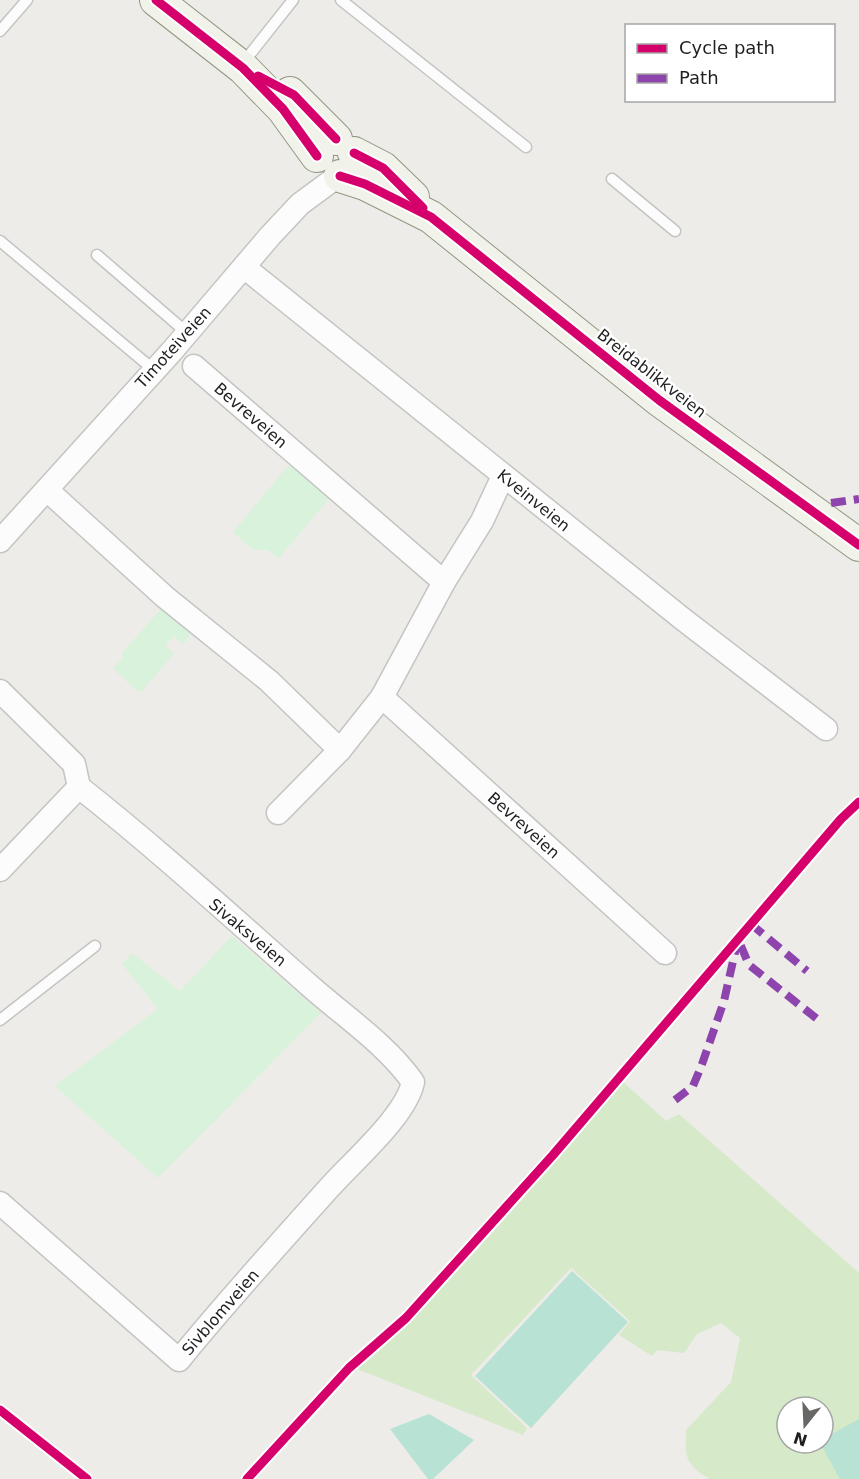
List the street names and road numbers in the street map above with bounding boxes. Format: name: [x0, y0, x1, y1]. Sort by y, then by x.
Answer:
street label: Timoteiveien: [131, 303, 215, 393]
street label: Breidablikkveien: [594, 325, 710, 422]
street label: Bevreveien: [210, 379, 291, 452]
street label: Kveinveien: [493, 465, 574, 536]
street label: Bevreveien: [484, 788, 564, 863]
street label: Sivaksveien: [205, 895, 290, 970]
street label: Sivblomveien: [178, 1265, 263, 1359]

